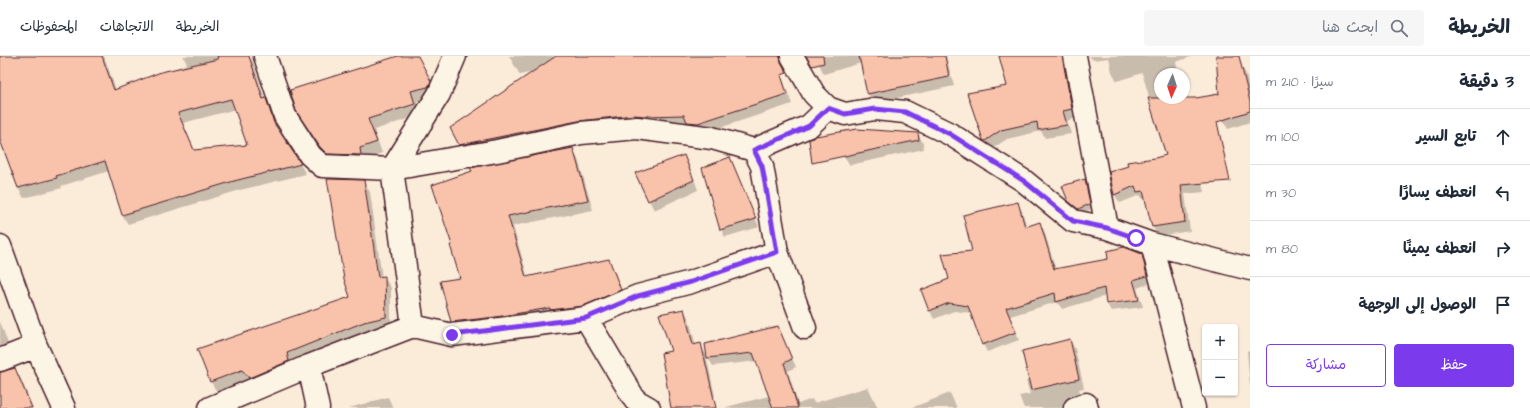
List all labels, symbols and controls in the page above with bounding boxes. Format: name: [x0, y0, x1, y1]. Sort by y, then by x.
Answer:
search box: [1144, 10, 1424, 46]
text: الخريطة: [1448, 14, 1510, 41]
text: المحفوظات: [20, 17, 78, 37]
text: الاتجاهات: [100, 17, 154, 37]
text: الخريطة: [176, 17, 219, 37]
text: ابحث هنا: [1322, 17, 1378, 38]
icon: search: [1388, 17, 1410, 39]
north arrow: [1154, 68, 1190, 104]
text: 3 دقيقة: [1459, 70, 1514, 94]
text: سيرًا · 210 m: [1266, 73, 1334, 91]
text: تابع السير: [1417, 126, 1476, 147]
icon: ahead: [1492, 126, 1514, 148]
text: 100 m: [1266, 128, 1299, 146]
text: انعطف يسارًا: [1399, 182, 1476, 203]
icon: left: [1492, 182, 1514, 204]
text: 30 m: [1266, 184, 1296, 202]
route start: [1127, 229, 1145, 247]
text: انعطف يمينًا: [1403, 238, 1476, 259]
icon: right: [1492, 238, 1514, 260]
text: 80 m: [1266, 240, 1298, 258]
text: الوصول إلى الوجهة: [1359, 294, 1476, 315]
icon: arrive: [1492, 294, 1514, 316]
map controls: [1202, 324, 1238, 396]
button: +: [1202, 324, 1238, 360]
route end: [443, 326, 461, 344]
button: مشاركة: [1266, 344, 1386, 387]
button: حفظ: [1394, 344, 1514, 387]
button: −: [1202, 360, 1238, 396]

